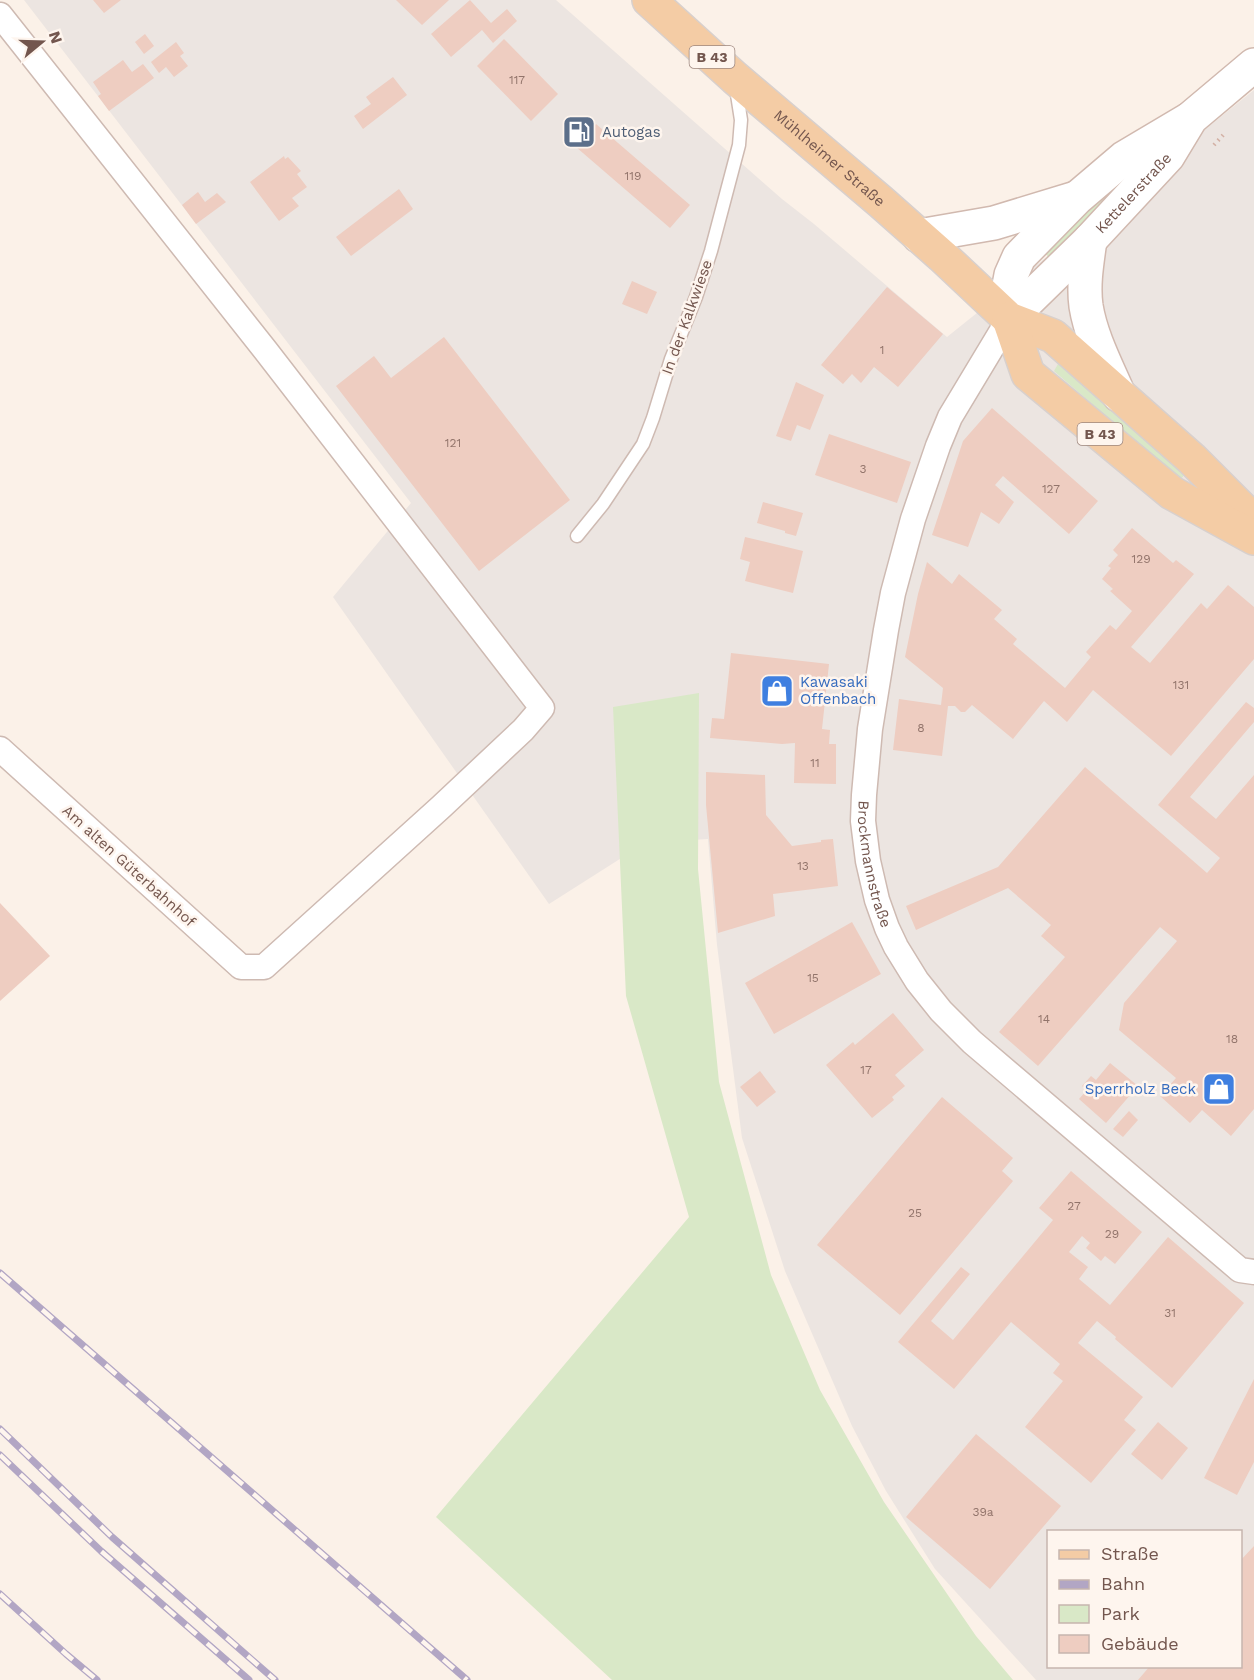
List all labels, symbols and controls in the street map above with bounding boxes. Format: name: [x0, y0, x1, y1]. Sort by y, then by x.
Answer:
north arrow: [12, 12, 72, 72]
text: N: [45, 29, 67, 46]
road number: B 43: [690, 46, 734, 68]
house number: 117: [509, 73, 525, 87]
street label: Mühlheimer Straße: [770, 106, 889, 210]
fuel station icon: Autogas: [561, 114, 597, 150]
place label: Autogas: [602, 123, 661, 141]
street label: Kettelerstraße: [1092, 149, 1175, 237]
house number: 119: [625, 169, 641, 183]
street label: In der Kalkwiese: [658, 257, 716, 377]
house number: 1: [880, 343, 884, 357]
road number: B 43: [1078, 423, 1122, 445]
house number: 121: [445, 436, 461, 450]
house number: 3: [860, 462, 867, 476]
house number: 127: [1042, 482, 1060, 496]
house number: 129: [1131, 552, 1151, 566]
shop icon: Kawasaki Offenbach: [759, 673, 795, 709]
place label: Kawasaki Offenbach: [800, 673, 876, 708]
house number: 131: [1173, 678, 1189, 692]
house number: 8: [917, 721, 925, 735]
house number: 11: [810, 756, 820, 770]
street label: Brockmannstraße: [854, 800, 895, 930]
street label: Am alten Güterbahnhof: [59, 801, 199, 931]
house number: 13: [797, 859, 809, 873]
house number: 15: [807, 971, 819, 985]
house number: 14: [1038, 1012, 1050, 1026]
house number: 18: [1226, 1032, 1238, 1046]
house number: 17: [860, 1063, 872, 1077]
shop icon: Sperrholz Beck: [1201, 1071, 1237, 1107]
place label: Sperrholz Beck: [1085, 1080, 1196, 1098]
house number: 27: [1067, 1199, 1081, 1213]
house number: 25: [908, 1206, 922, 1220]
house number: 29: [1105, 1227, 1119, 1241]
house number: 31: [1164, 1306, 1176, 1320]
house number: 39a: [972, 1505, 994, 1519]
legend: [1047, 1530, 1242, 1668]
text: Straße: [1101, 1543, 1159, 1564]
text: Bahn: [1101, 1573, 1145, 1594]
text: Park: [1101, 1603, 1140, 1624]
text: Gebäude: [1101, 1633, 1179, 1654]

